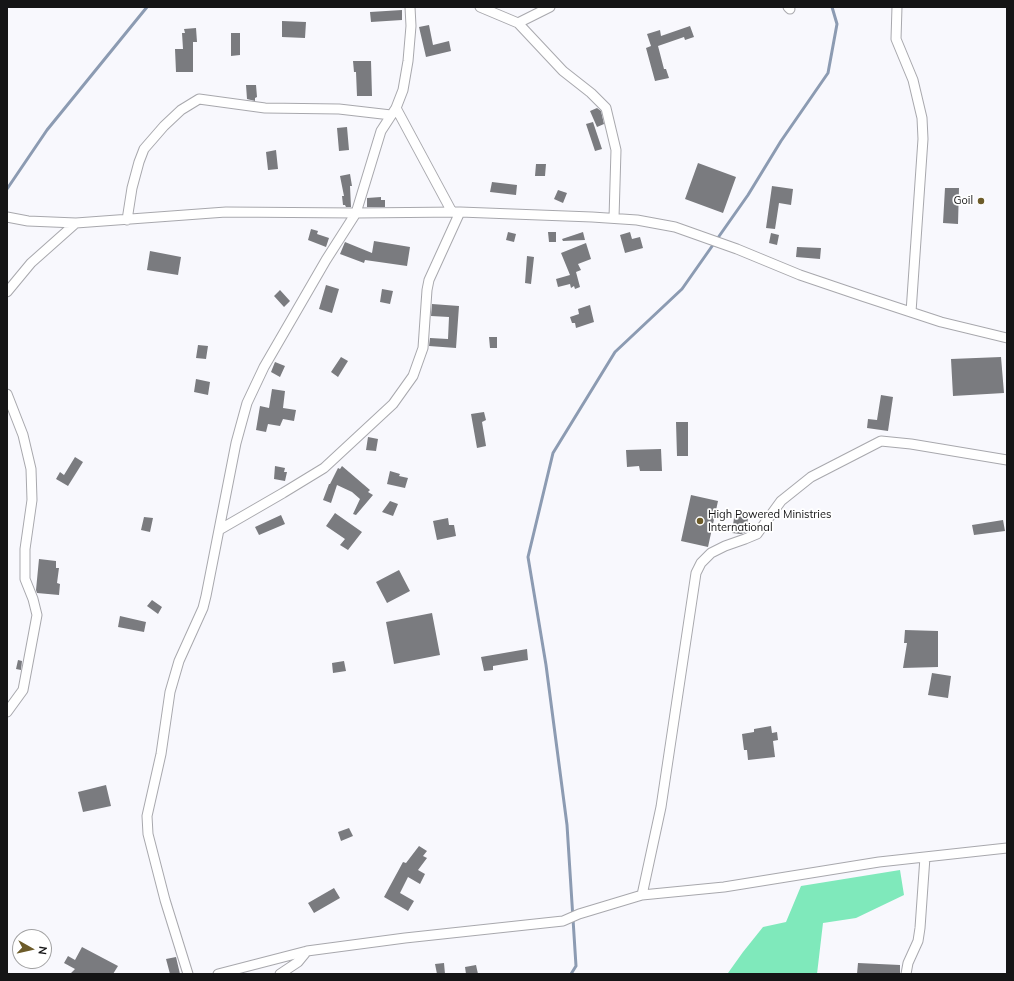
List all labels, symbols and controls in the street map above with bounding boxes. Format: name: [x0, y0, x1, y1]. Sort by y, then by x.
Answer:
place label: Goil: [953, 194, 973, 208]
marker: Goil: [976, 196, 986, 206]
place label: High Powered Ministries International: [708, 508, 831, 534]
marker: High Powered Ministries International: [695, 516, 705, 526]
north arrow: [12, 929, 52, 969]
text: N: [35, 945, 50, 956]

